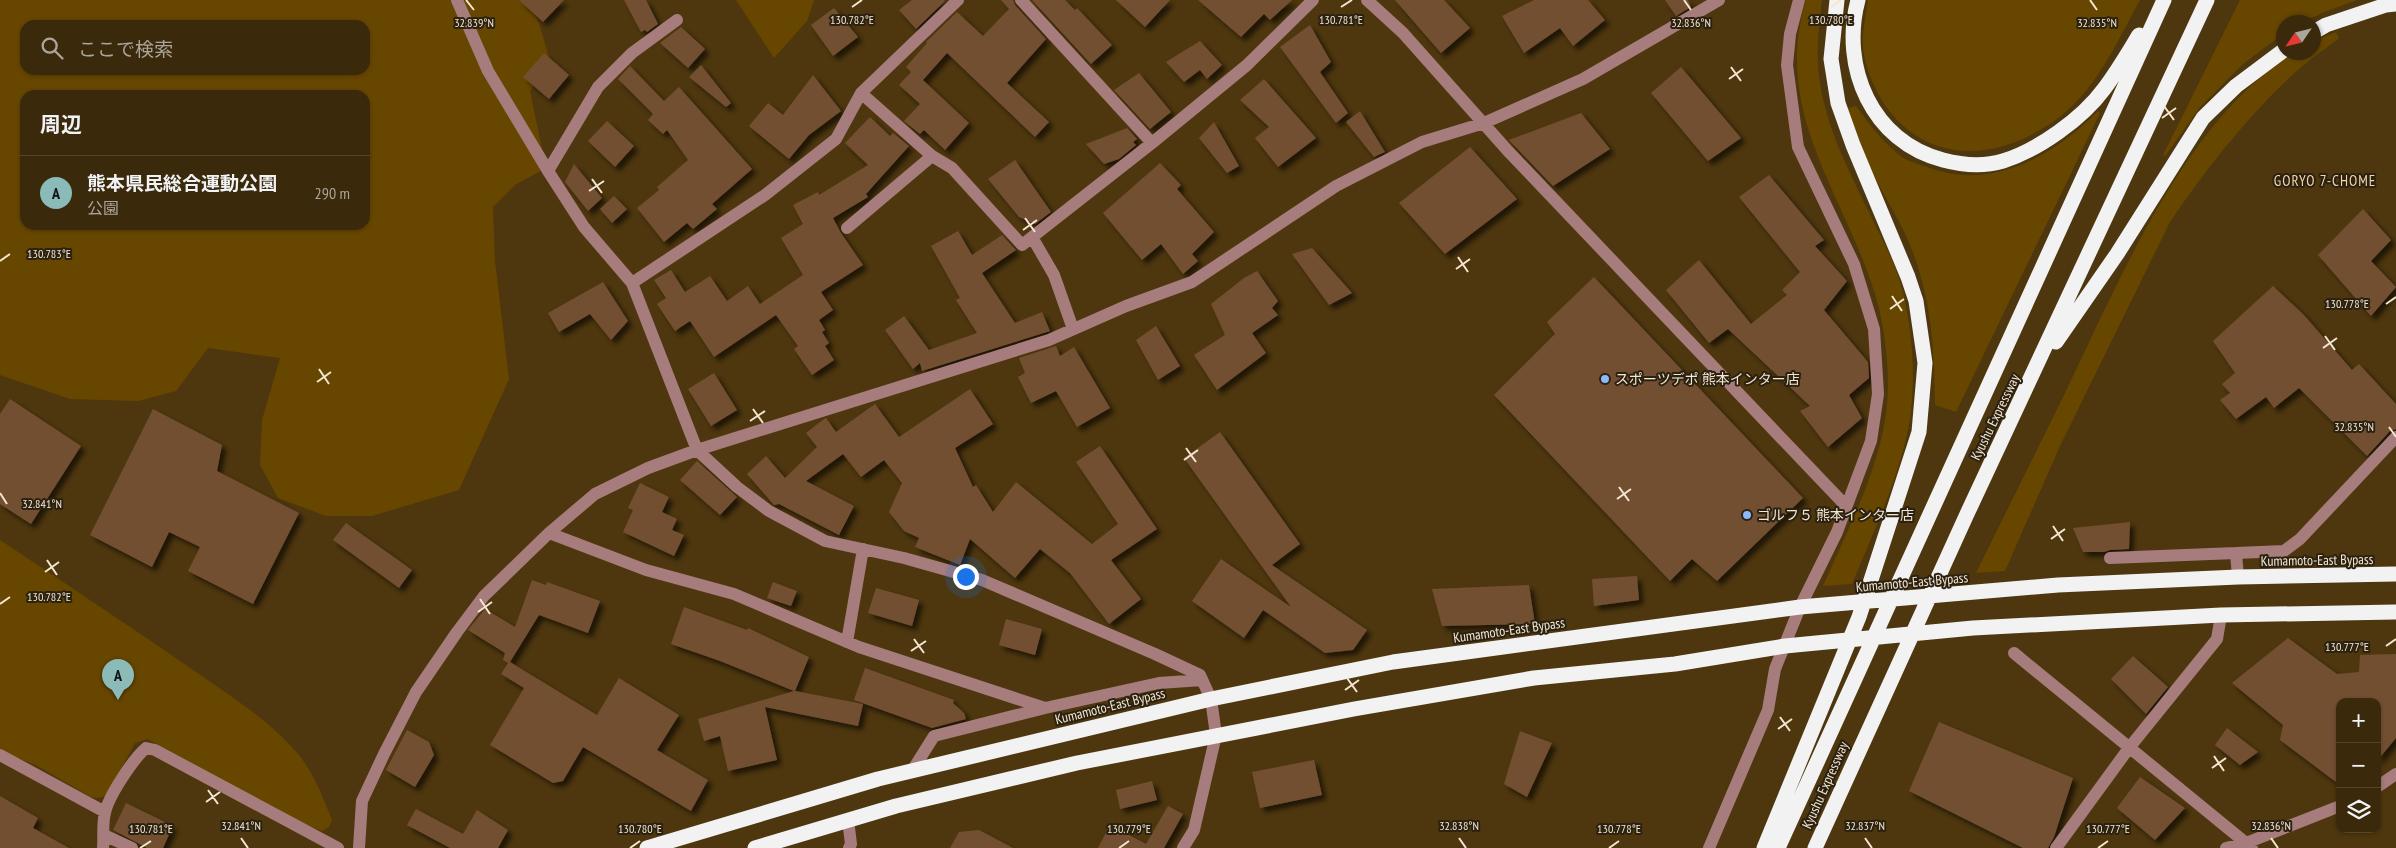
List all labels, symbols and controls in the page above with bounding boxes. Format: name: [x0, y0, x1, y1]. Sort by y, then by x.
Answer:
text: 130.782°E: [830, 12, 874, 27]
text: 130.781°E: [1319, 12, 1363, 27]
text: 130.780°E: [1809, 12, 1853, 27]
text: 32.839°N: [454, 15, 494, 30]
text: 32.836°N: [1671, 15, 1711, 30]
text: 32.835°N: [2077, 15, 2117, 30]
north arrow: [2276, 15, 2321, 60]
search box: [20, 20, 370, 75]
icon: search: [38, 34, 66, 62]
text: ここで検索: [78, 37, 173, 61]
text: 周辺: [40, 111, 82, 138]
text: 熊本県民総合運動公園: [87, 171, 277, 195]
district label: GORYO 7-CHOME: [2274, 171, 2376, 190]
text: A: [52, 183, 60, 203]
text: 290 m: [315, 183, 350, 203]
text: 公園: [87, 198, 119, 218]
text: 130.783°E: [27, 246, 71, 261]
text: 130.778°E: [2325, 296, 2369, 311]
place label: スポーツデポ 熊本インター店: [1615, 370, 1800, 388]
street label: Kyushu Expressway: [1966, 370, 2024, 463]
marker: スポーツデポ 熊本インター店: [1599, 373, 1611, 385]
text: 32.835°N: [2334, 419, 2374, 434]
text: 32.841°N: [22, 496, 62, 511]
place label: ゴルフ５ 熊本インター店: [1757, 506, 1914, 524]
marker: ゴルフ５ 熊本インター店: [1741, 509, 1753, 521]
street label: Kumamoto-East Bypass: [2261, 550, 2374, 570]
your location: [953, 564, 979, 590]
street label: Kumamoto-East Bypass: [1855, 568, 1969, 596]
text: 130.782°E: [27, 589, 71, 604]
street label: Kumamoto-East Bypass: [1452, 613, 1566, 647]
text: 130.777°E: [2325, 639, 2369, 654]
pin: A: [102, 659, 134, 700]
street label: Kumamoto-East Bypass: [1053, 684, 1167, 728]
map controls: [2336, 698, 2381, 833]
button: +: [2336, 698, 2381, 743]
street label: Kyushu Expressway: [1798, 738, 1853, 831]
button: −: [2336, 743, 2381, 788]
button: layers: [2336, 788, 2381, 833]
text: 32.841°N: [221, 818, 261, 833]
text: 32.838°N: [1439, 818, 1479, 833]
text: 32.837°N: [1845, 818, 1885, 833]
text: 32.836°N: [2251, 818, 2291, 833]
text: 130.781°E: [129, 821, 173, 836]
text: 130.780°E: [618, 821, 662, 836]
text: 130.779°E: [1107, 821, 1151, 836]
text: 130.778°E: [1597, 821, 1641, 836]
text: 130.777°E: [2086, 821, 2130, 836]

